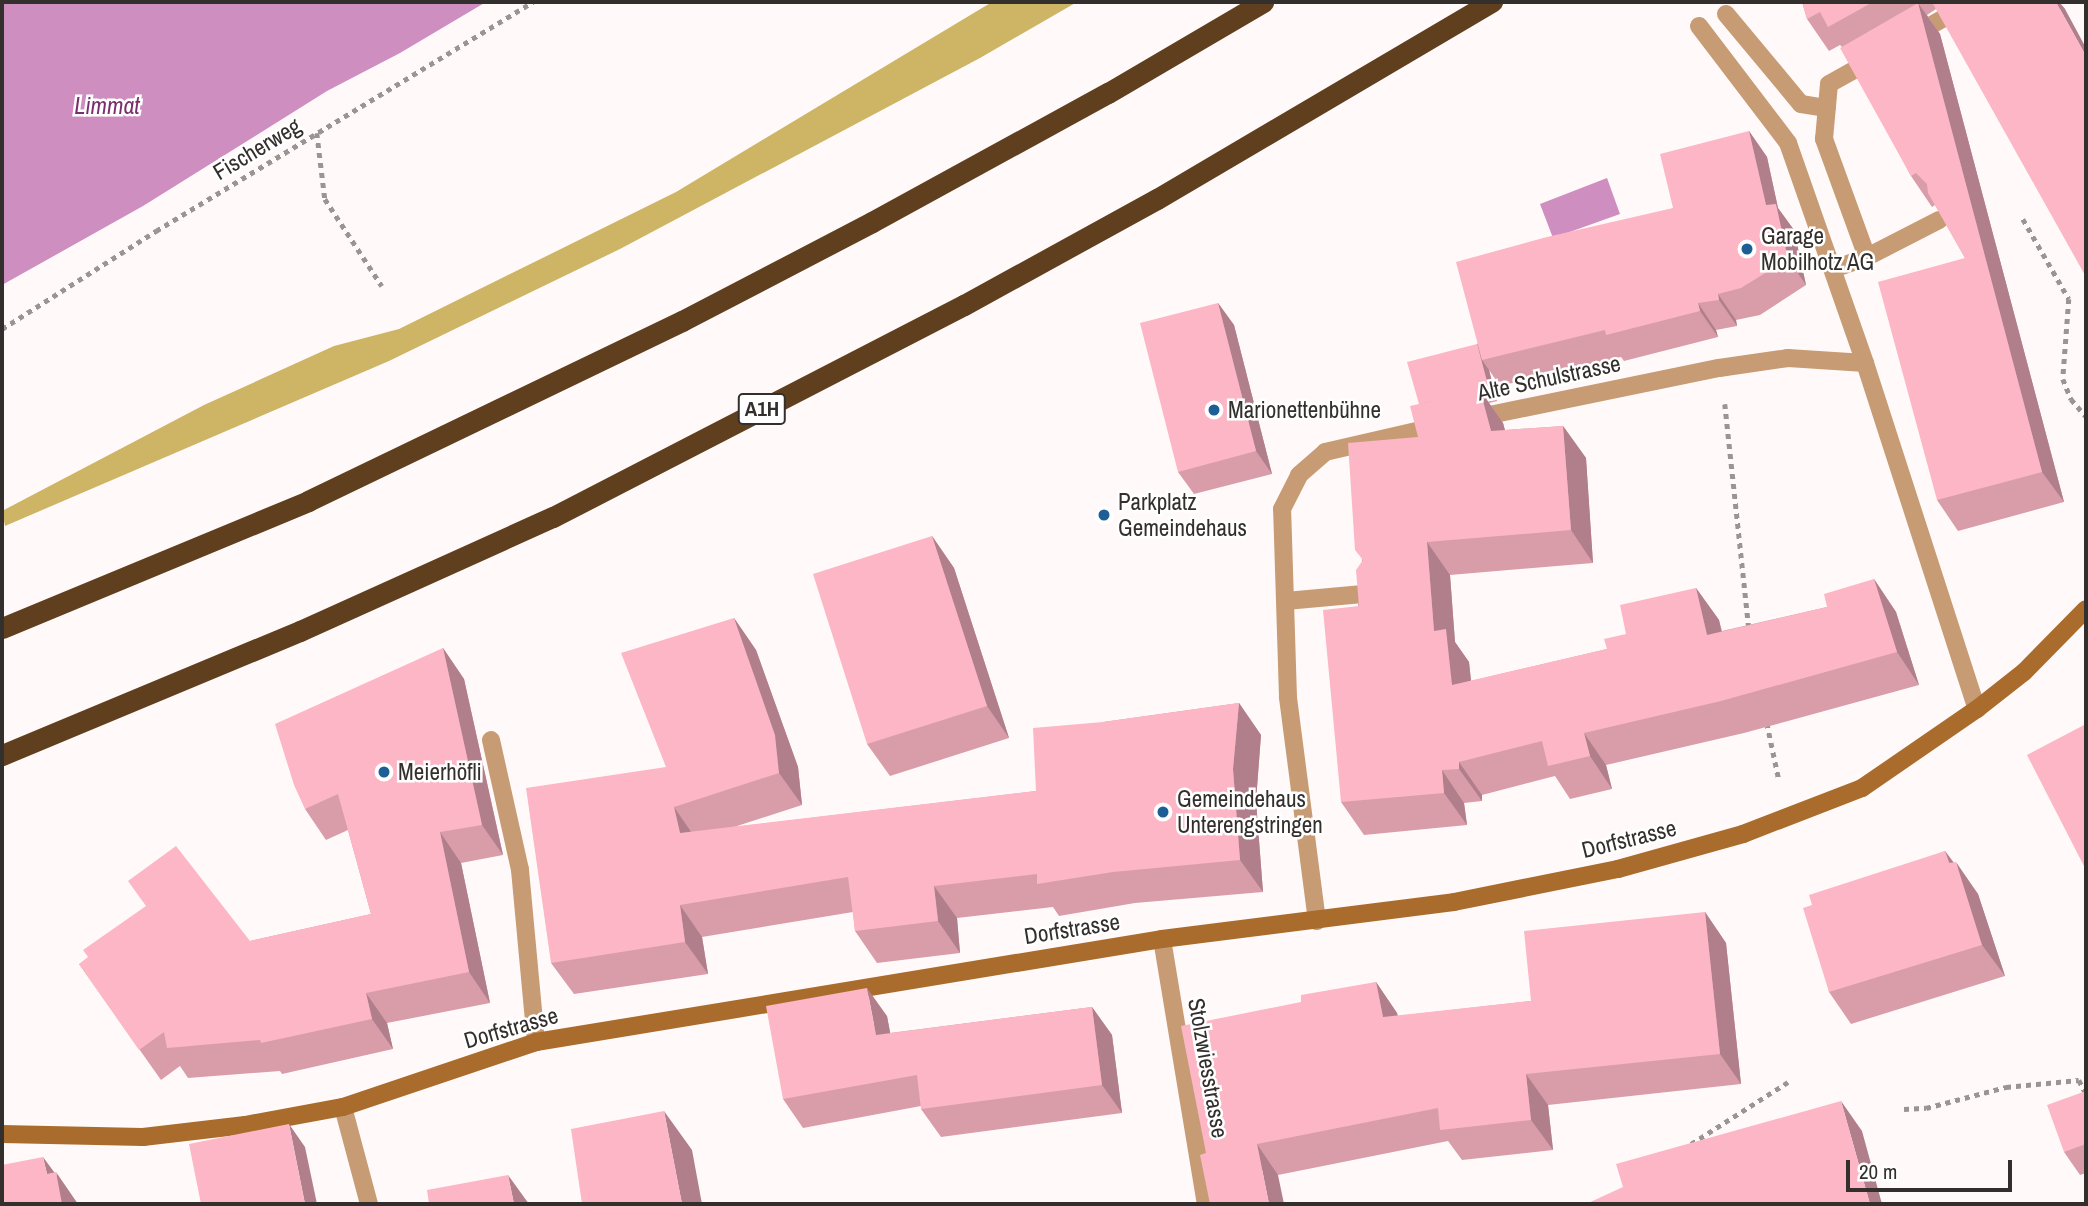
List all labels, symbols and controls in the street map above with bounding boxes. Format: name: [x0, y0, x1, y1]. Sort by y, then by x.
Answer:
water label: Limmat: [74, 92, 140, 120]
street label: Fischerweg: [208, 112, 306, 186]
place label: Garage Mobilhotz AG: [1761, 222, 1875, 276]
marker: Garage Mobilhotz AG: [1739, 241, 1755, 257]
street label: Alte Schulstrasse: [1475, 349, 1623, 407]
road number: A1H: [738, 392, 786, 426]
place label: Marionettenbühne: [1228, 396, 1381, 424]
marker: Marionettenbühne: [1206, 402, 1222, 418]
place label: Parkplatz Gemeindehaus: [1118, 488, 1247, 542]
marker: Parkplatz Gemeindehaus: [1096, 507, 1112, 523]
place label: Meierhöfli: [398, 758, 482, 786]
marker: Meierhöfli: [376, 764, 392, 780]
place label: Gemeindehaus Unterengstringen: [1177, 785, 1323, 839]
marker: Gemeindehaus Unterengstringen: [1155, 804, 1171, 820]
street label: Dorfstrasse: [1579, 814, 1679, 864]
street label: Dorfstrasse: [1022, 908, 1122, 950]
street label: Stolzwiesstrasse: [1182, 996, 1234, 1140]
street label: Dorfstrasse: [461, 1001, 561, 1055]
scale bar: [1850, 1146, 2016, 1190]
text: 20 m: [1859, 1157, 1897, 1186]

